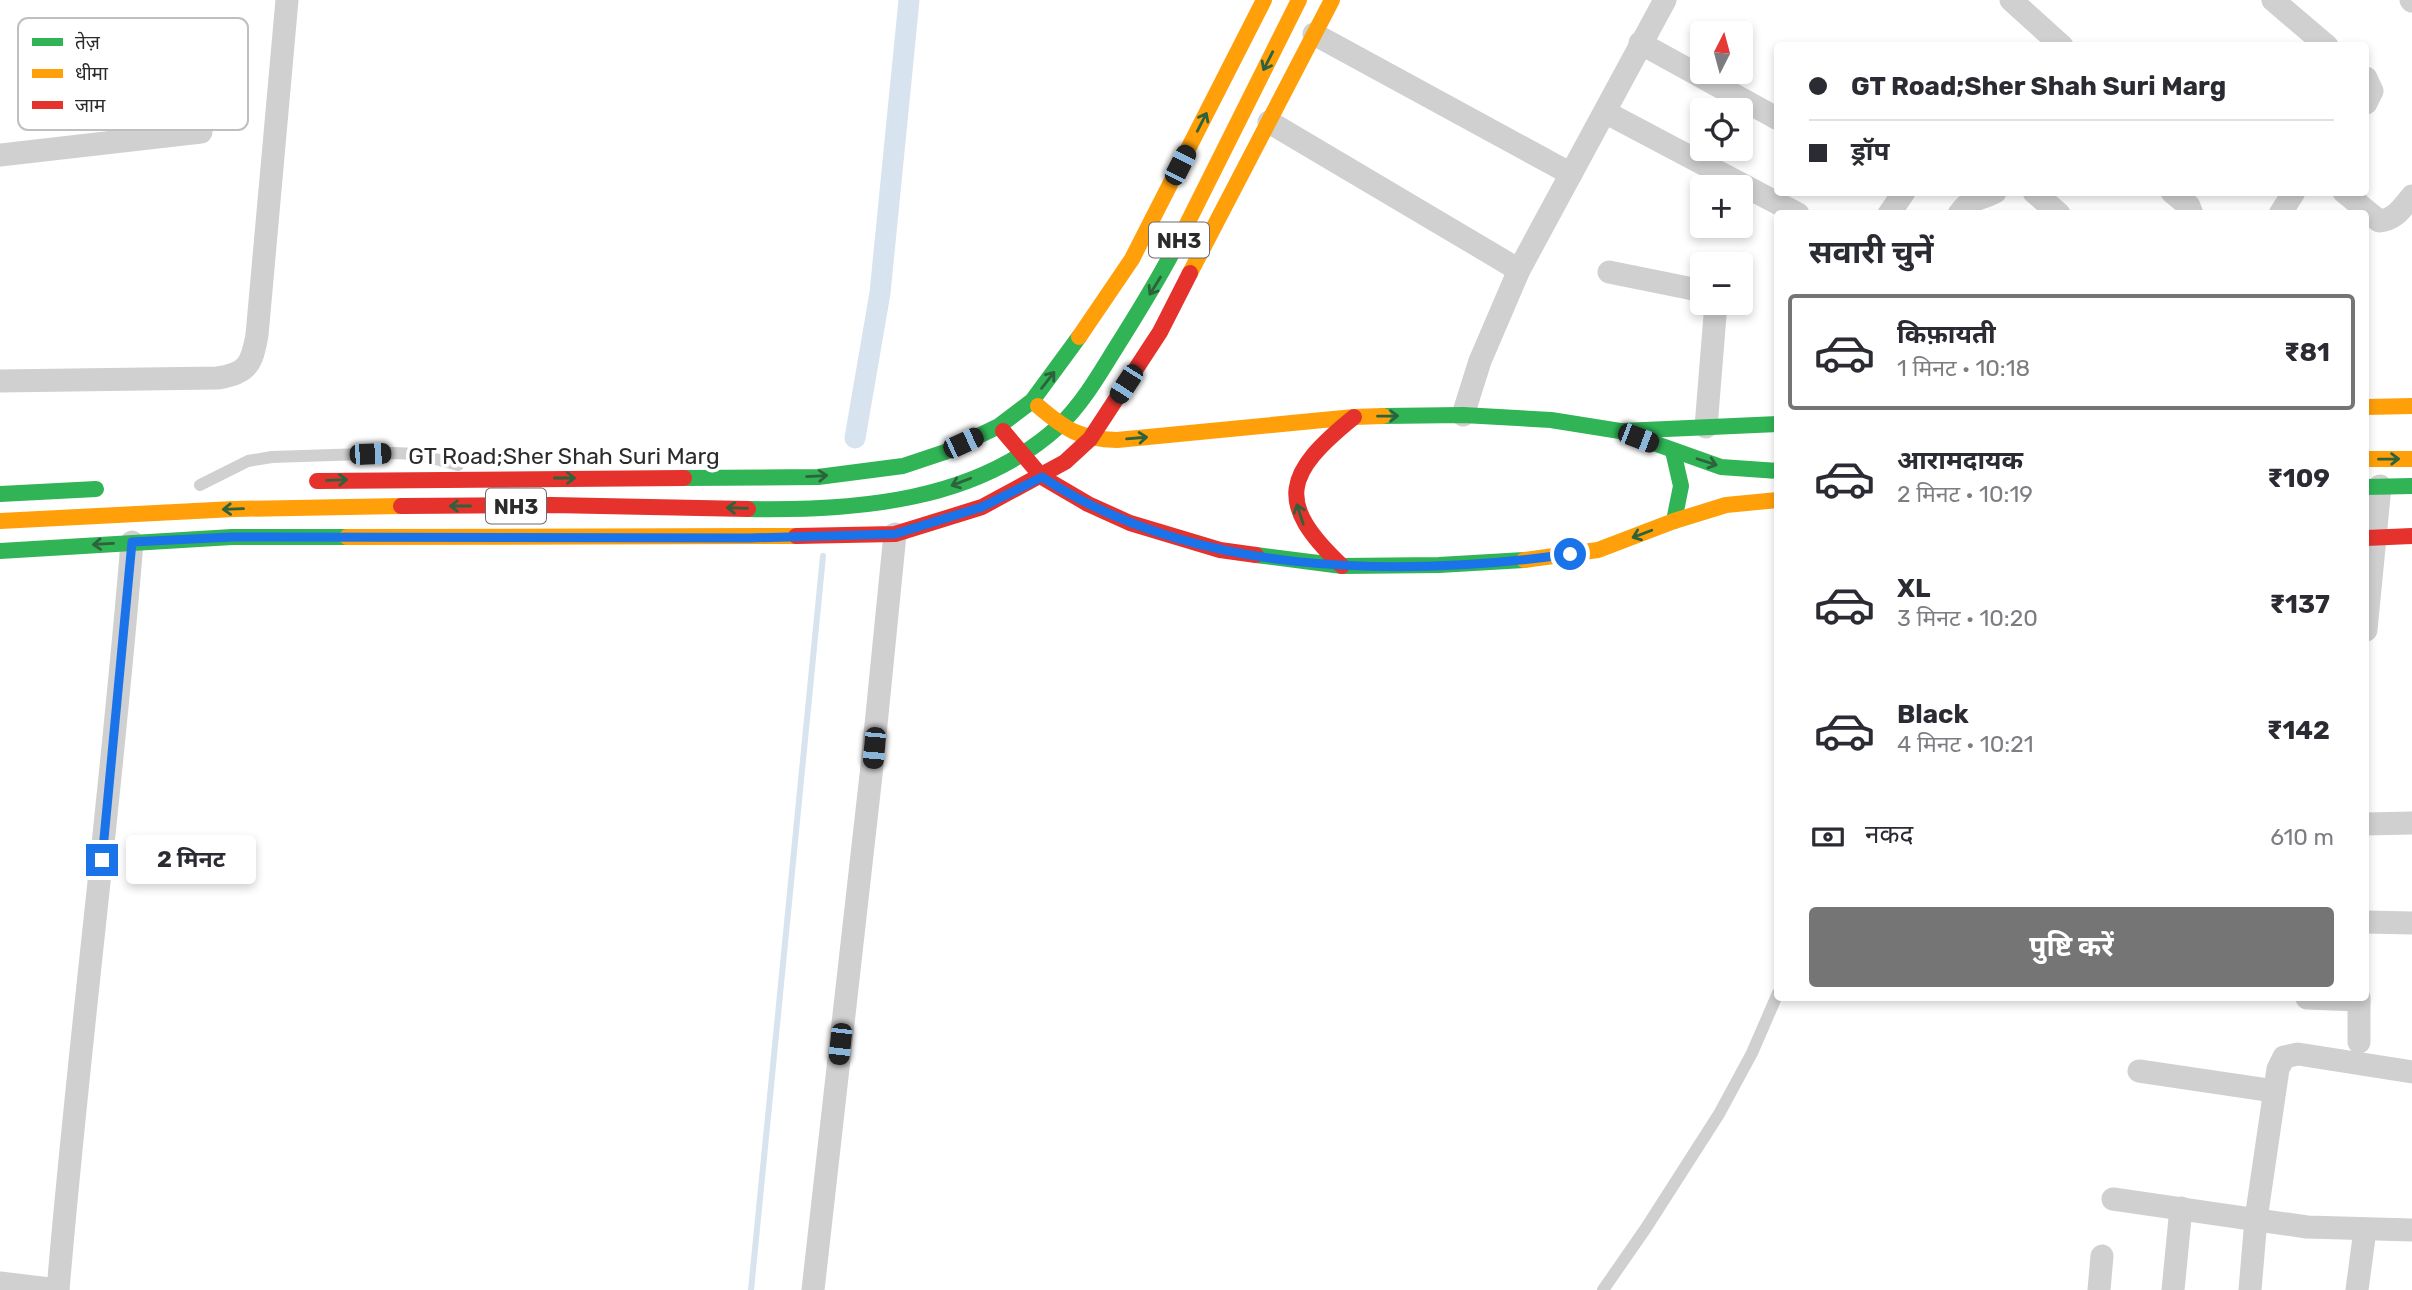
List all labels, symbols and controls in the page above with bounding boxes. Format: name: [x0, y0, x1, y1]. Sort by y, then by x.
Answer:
legend: [18, 18, 248, 130]
north arrow: [1690, 21, 1754, 84]
map controls: [1690, 21, 1753, 315]
text: तेज़: [75, 31, 101, 54]
one-way arrow: [1261, 50, 1275, 71]
text: धीमा: [75, 62, 109, 85]
text: GT Road;Sher Shah Suri Marg: [1851, 71, 2226, 102]
text: जाम: [75, 94, 106, 117]
button: locate: [1690, 98, 1753, 161]
one-way arrow: [1195, 112, 1209, 133]
text: ड्रॉप: [1851, 136, 1889, 167]
car: [1162, 142, 1199, 188]
button: +: [1690, 175, 1753, 238]
road number: NH3: [1149, 222, 1209, 258]
text: सवारी चुनें: [1809, 233, 1934, 271]
button: −: [1690, 252, 1753, 315]
one-way arrow: [1147, 276, 1162, 295]
text: किफ़ायती: [1897, 319, 1996, 350]
icon: car: [1813, 321, 1876, 384]
text: ₹81: [2284, 337, 2330, 368]
text: 1 मिनट · 10:18: [1897, 354, 2030, 382]
car: [1106, 361, 1147, 407]
one-way arrow: [1041, 371, 1056, 390]
one-way arrow: [1376, 409, 1399, 423]
car: [1615, 421, 1662, 455]
car: [940, 425, 987, 461]
one-way arrow: [1125, 431, 1148, 444]
street label: GT Road;Sher Shah Suri Marg: [408, 442, 720, 470]
car: [349, 443, 392, 465]
text: आरामदायक: [1897, 445, 2023, 476]
icon: car: [1813, 447, 1876, 510]
one-way arrow: [2377, 452, 2400, 466]
one-way arrow: [1695, 457, 1717, 469]
text: ₹109: [2267, 463, 2330, 494]
one-way arrow: [805, 470, 828, 483]
one-way arrow: [553, 471, 576, 485]
one-way arrow: [326, 474, 349, 487]
one-way arrow: [951, 477, 973, 490]
text: 2 मिनट · 10:19: [1897, 480, 2033, 508]
road number: NH3: [486, 489, 546, 524]
one-way arrow: [449, 499, 472, 513]
one-way arrow: [222, 502, 245, 516]
one-way arrow: [726, 502, 749, 515]
one-way arrow: [1293, 503, 1305, 525]
one-way arrow: [1631, 529, 1653, 542]
one-way arrow: [92, 537, 115, 550]
route start: [1554, 538, 1586, 570]
icon: car: [1813, 573, 1876, 636]
text: XL: [1897, 573, 1930, 604]
text: ₹137: [2269, 589, 2330, 620]
text: 3 मिनट · 10:20: [1897, 604, 2038, 632]
icon: car: [1813, 699, 1876, 762]
text: Black: [1897, 699, 1969, 730]
text: ₹142: [2267, 715, 2330, 746]
car: [862, 726, 887, 770]
text: 4 मिनट · 10:21: [1897, 730, 2034, 758]
icon: cash: [1809, 818, 1847, 856]
text: नकद: [1865, 819, 1913, 850]
text: 610 m: [2270, 823, 2334, 851]
callout: 2 मिनट: [126, 836, 256, 884]
route end: [86, 844, 118, 876]
text: 2 मिनट: [157, 845, 225, 873]
button: पुष्टि करें: [1809, 907, 2334, 987]
car: [828, 1022, 853, 1066]

